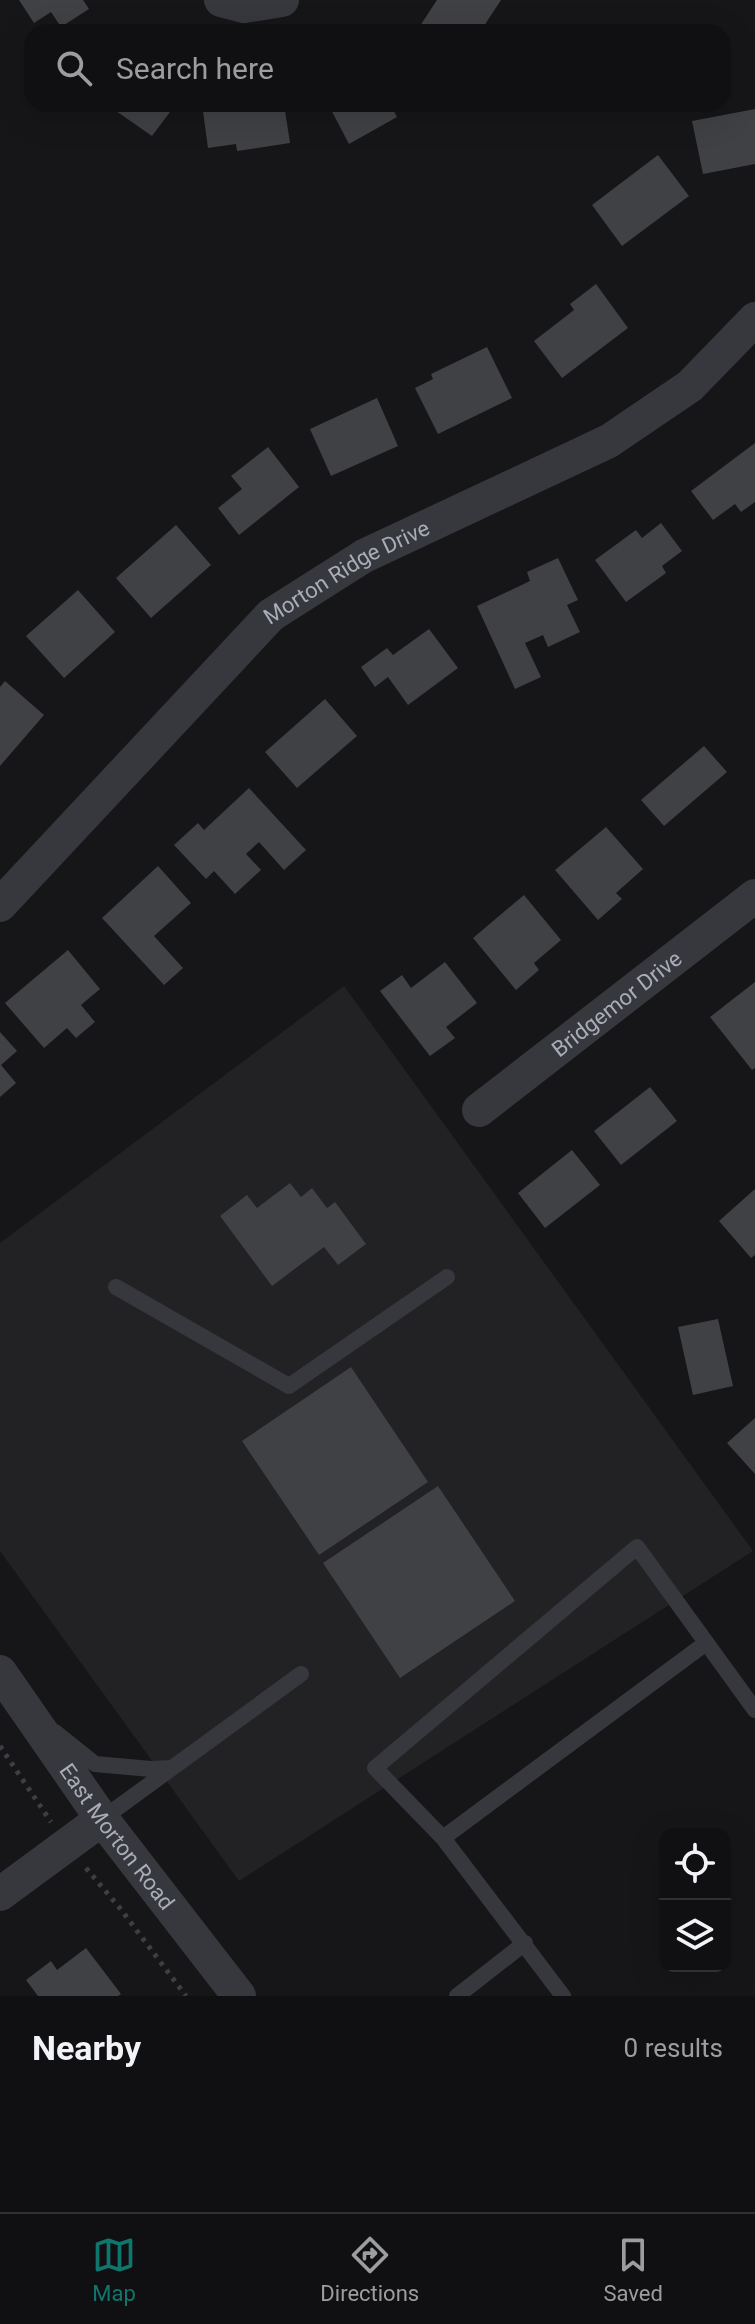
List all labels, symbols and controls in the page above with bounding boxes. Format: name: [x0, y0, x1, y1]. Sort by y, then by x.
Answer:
search box: [24, 24, 731, 112]
icon: search: [52, 46, 96, 90]
text: Search here: [116, 51, 274, 86]
street label: Morton Ridge Drive: [259, 515, 433, 629]
street label: Bridgemor Drive: [547, 945, 686, 1061]
street label: East Morton Road: [55, 1759, 180, 1914]
map controls: [659, 1828, 731, 1972]
button: locate: [659, 1828, 731, 1900]
button: layers: [659, 1900, 731, 1972]
text: Nearby: [32, 2028, 141, 2068]
text: 0 results: [624, 2033, 723, 2063]
tab: Map: [92, 2233, 136, 2306]
tab: Directions: [320, 2233, 419, 2306]
tab: Saved: [603, 2233, 663, 2306]

